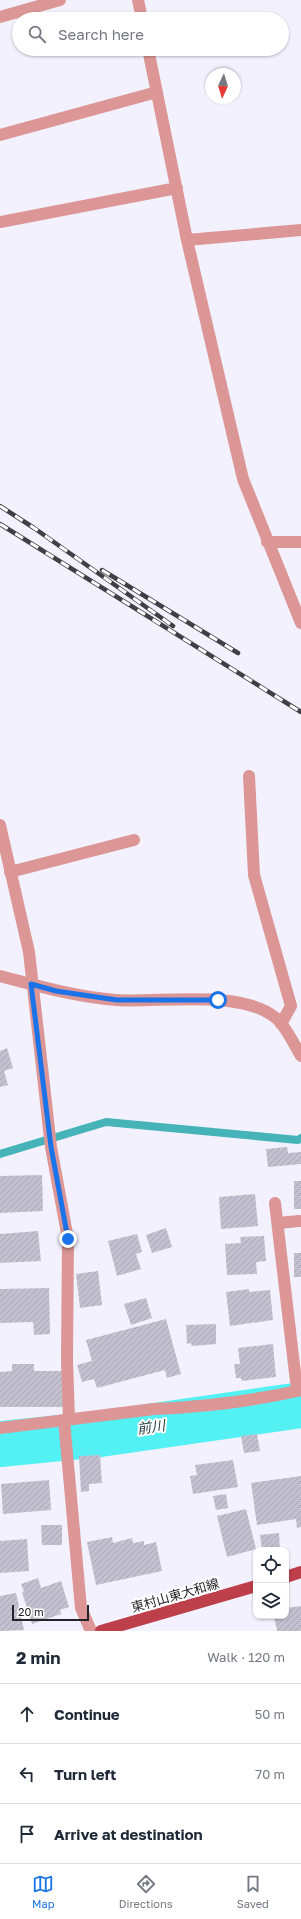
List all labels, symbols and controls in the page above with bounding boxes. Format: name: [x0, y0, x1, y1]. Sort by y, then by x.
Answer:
search box: [12, 12, 289, 56]
icon: search: [26, 23, 48, 45]
text: Search here: [58, 25, 144, 43]
north arrow: [205, 68, 241, 104]
route start: [209, 991, 227, 1009]
route end: [59, 1230, 77, 1248]
water label: 前川: [136, 1416, 168, 1437]
map controls: [253, 1547, 289, 1619]
button: locate: [253, 1547, 289, 1583]
street label: 東村山東大和線: [129, 1575, 221, 1615]
button: layers: [253, 1583, 289, 1619]
scale bar: [12, 1603, 89, 1622]
text: 20 m: [18, 1605, 44, 1618]
text: 2 min: [16, 1647, 60, 1668]
text: Walk · 120 m: [207, 1649, 285, 1665]
icon: ahead: [16, 1703, 38, 1725]
text: Continue: [54, 1705, 120, 1723]
text: 50 m: [255, 1706, 285, 1722]
icon: left: [16, 1763, 38, 1785]
text: Turn left: [54, 1765, 116, 1783]
text: 70 m: [255, 1766, 285, 1782]
icon: arrive: [16, 1823, 38, 1845]
text: Arrive at destination: [54, 1825, 203, 1843]
tab: Map: [32, 1873, 55, 1910]
tab: Directions: [119, 1873, 173, 1910]
tab: Saved: [237, 1873, 269, 1910]

